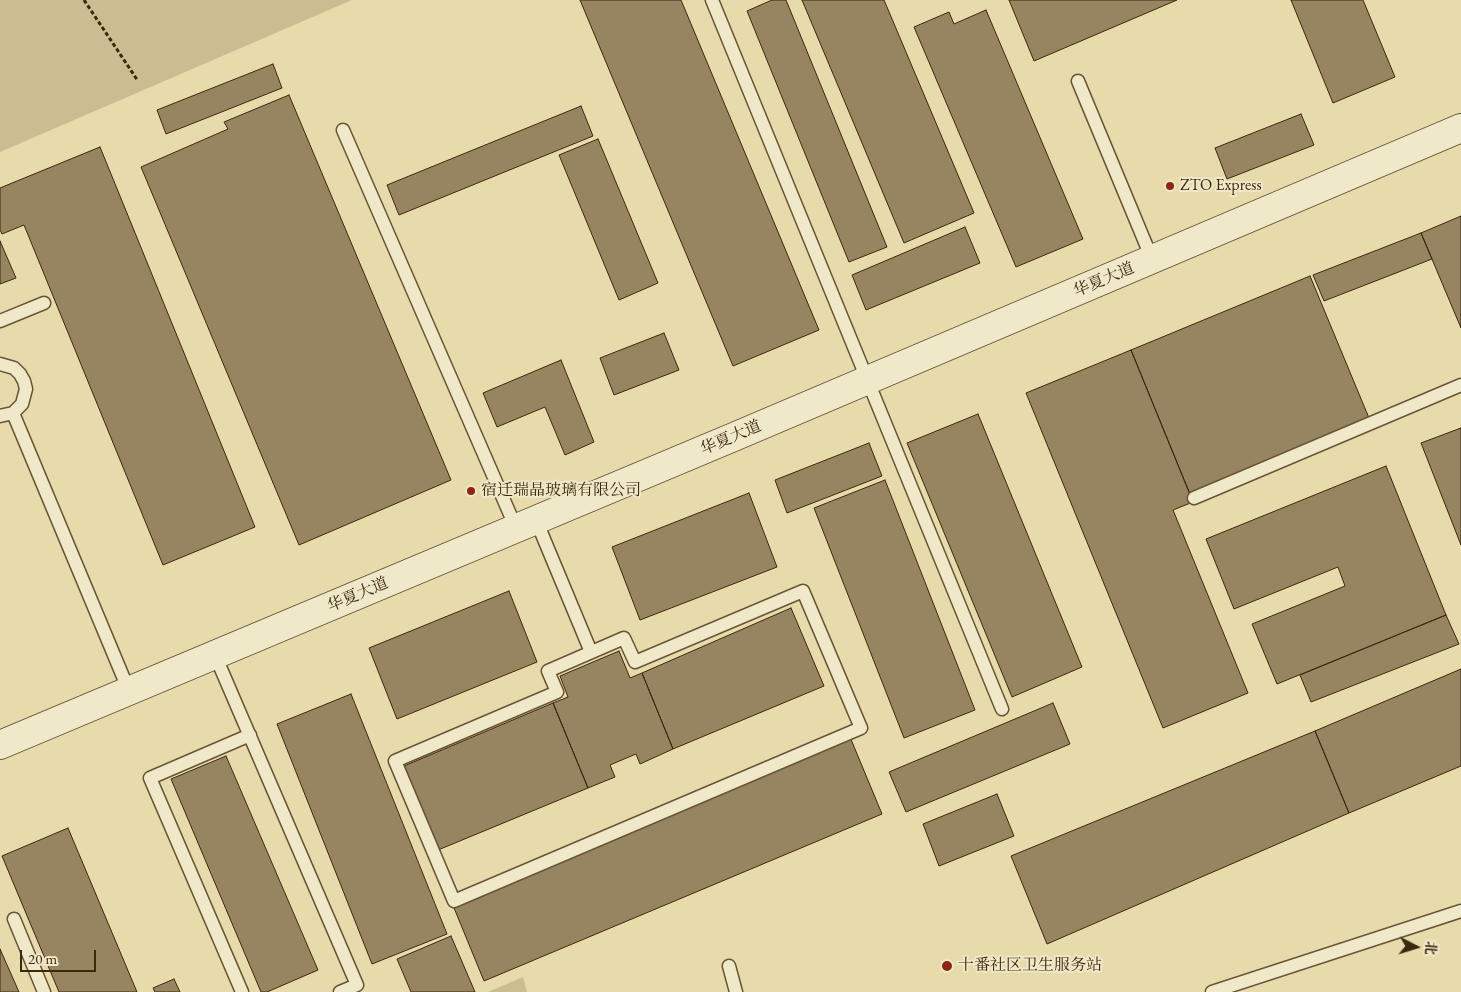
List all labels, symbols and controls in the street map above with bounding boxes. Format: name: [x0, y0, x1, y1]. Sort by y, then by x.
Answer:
place label: ZTO Express: [1180, 176, 1262, 196]
marker: ZTO Express: [1164, 180, 1176, 192]
street label: 华夏大道: [1071, 259, 1137, 301]
street label: 华夏大道: [698, 417, 764, 459]
place label: 宿迁瑞晶玻璃有限公司: [481, 481, 641, 501]
marker: 宿迁瑞晶玻璃有限公司: [465, 485, 477, 497]
street label: 华夏大道: [325, 574, 391, 616]
north arrow: [1391, 922, 1441, 972]
scale bar: [22, 940, 99, 972]
text: 北: [1421, 941, 1441, 956]
text: 20 m: [28, 949, 57, 968]
place label: 十番社区卫生服务站: [958, 956, 1102, 976]
marker: 十番社区卫生服务站: [940, 959, 954, 973]

